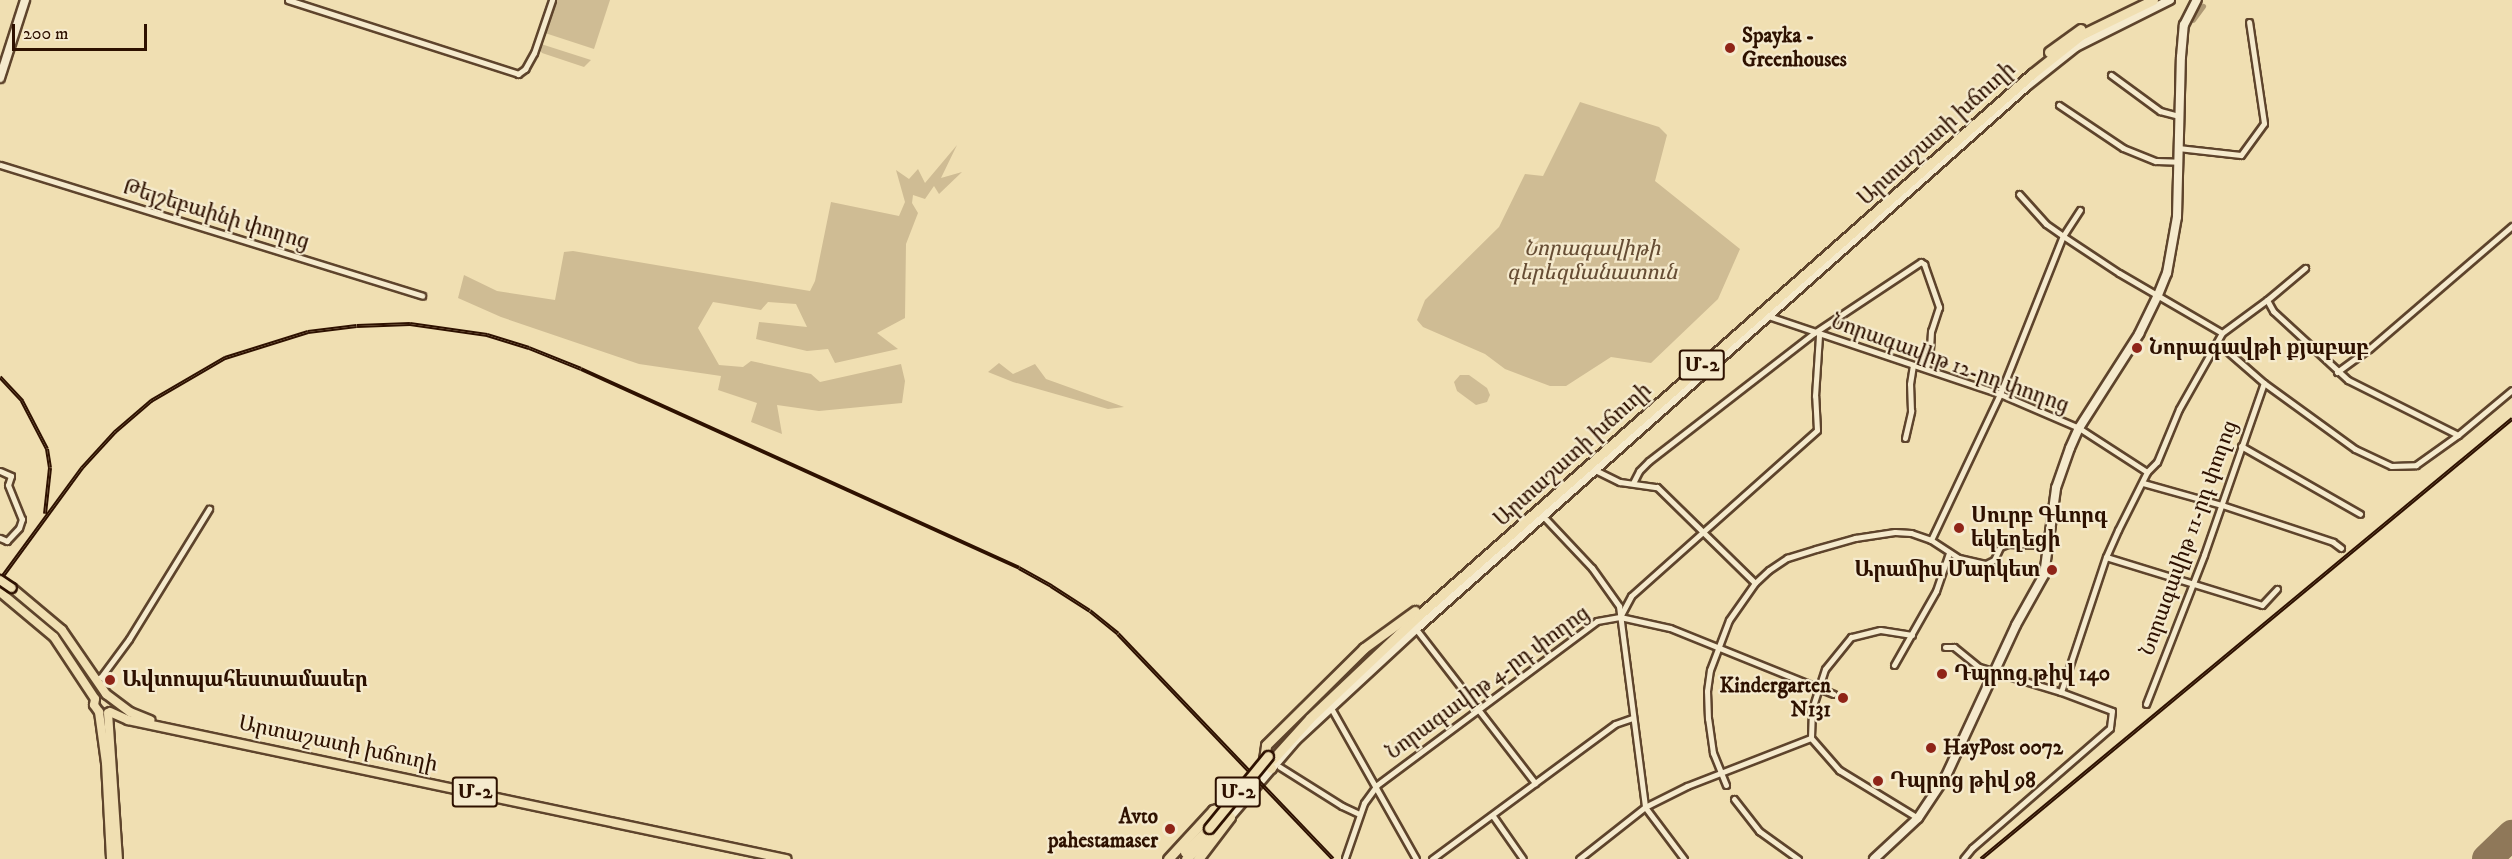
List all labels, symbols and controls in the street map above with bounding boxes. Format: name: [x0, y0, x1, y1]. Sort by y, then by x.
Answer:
scale bar: [15, 12, 150, 50]
text: 200 m: [23, 23, 69, 45]
place label: Spayka - Greenhouses: [1742, 23, 1847, 73]
marker: Spayka - Greenhouses: [1723, 41, 1737, 55]
street label: Արտաշատի խճուղի: [1853, 57, 2021, 211]
street label: Թեյշեբաինի փողոց: [120, 175, 312, 255]
park label: Նորագավիթի գերեզմանատուն: [1507, 236, 1677, 286]
street label: Նորագավիթ 12-րդ փողոց: [1828, 309, 2072, 419]
place label: Նորագավթի քյաբաբ: [2149, 335, 2369, 361]
marker: Նորագավթի քյաբաբ: [2130, 341, 2144, 355]
road number: Մ-2: [1678, 348, 1726, 382]
street label: Արտաշատի խճուղի: [1489, 378, 1657, 532]
street label: Նորագավիթ 11-րդ փողոց: [2135, 417, 2243, 659]
place label: Սուրբ Գևորգ եկեղեցի: [1971, 503, 2108, 553]
marker: Սուրբ Գևորգ եկեղեցի: [1952, 521, 1966, 535]
place label: Արամիս Մարկետ: [1854, 557, 2040, 583]
marker: Արամիս Մարկետ: [2045, 563, 2059, 577]
street label: Նորագավիթ 4-րդ փողոց: [1381, 601, 1595, 765]
place label: Դպրոց թիվ 140: [1954, 661, 2110, 687]
place label: Ավտոպահեստամասեր: [122, 667, 368, 693]
marker: Դպրոց թիվ 140: [1935, 667, 1949, 681]
marker: Ավտոպահեստամասեր: [103, 673, 117, 687]
place label: Kindergarten N131: [1720, 673, 1831, 723]
marker: Kindergarten N131: [1836, 691, 1850, 705]
street label: Արտաշատի խճուղի: [236, 711, 440, 777]
place label: HayPost 0072: [1943, 735, 2063, 761]
marker: HayPost 0072: [1924, 741, 1938, 755]
place label: Դպրոց թիվ 98: [1890, 768, 2036, 794]
marker: Դպրոց թիվ 98: [1871, 774, 1885, 788]
road number: Մ-2: [451, 775, 499, 809]
road number: Մ-2: [1214, 775, 1262, 809]
place label: Avto pahestamaser: [1048, 804, 1158, 854]
marker: Avto pahestamaser: [1163, 822, 1177, 836]

